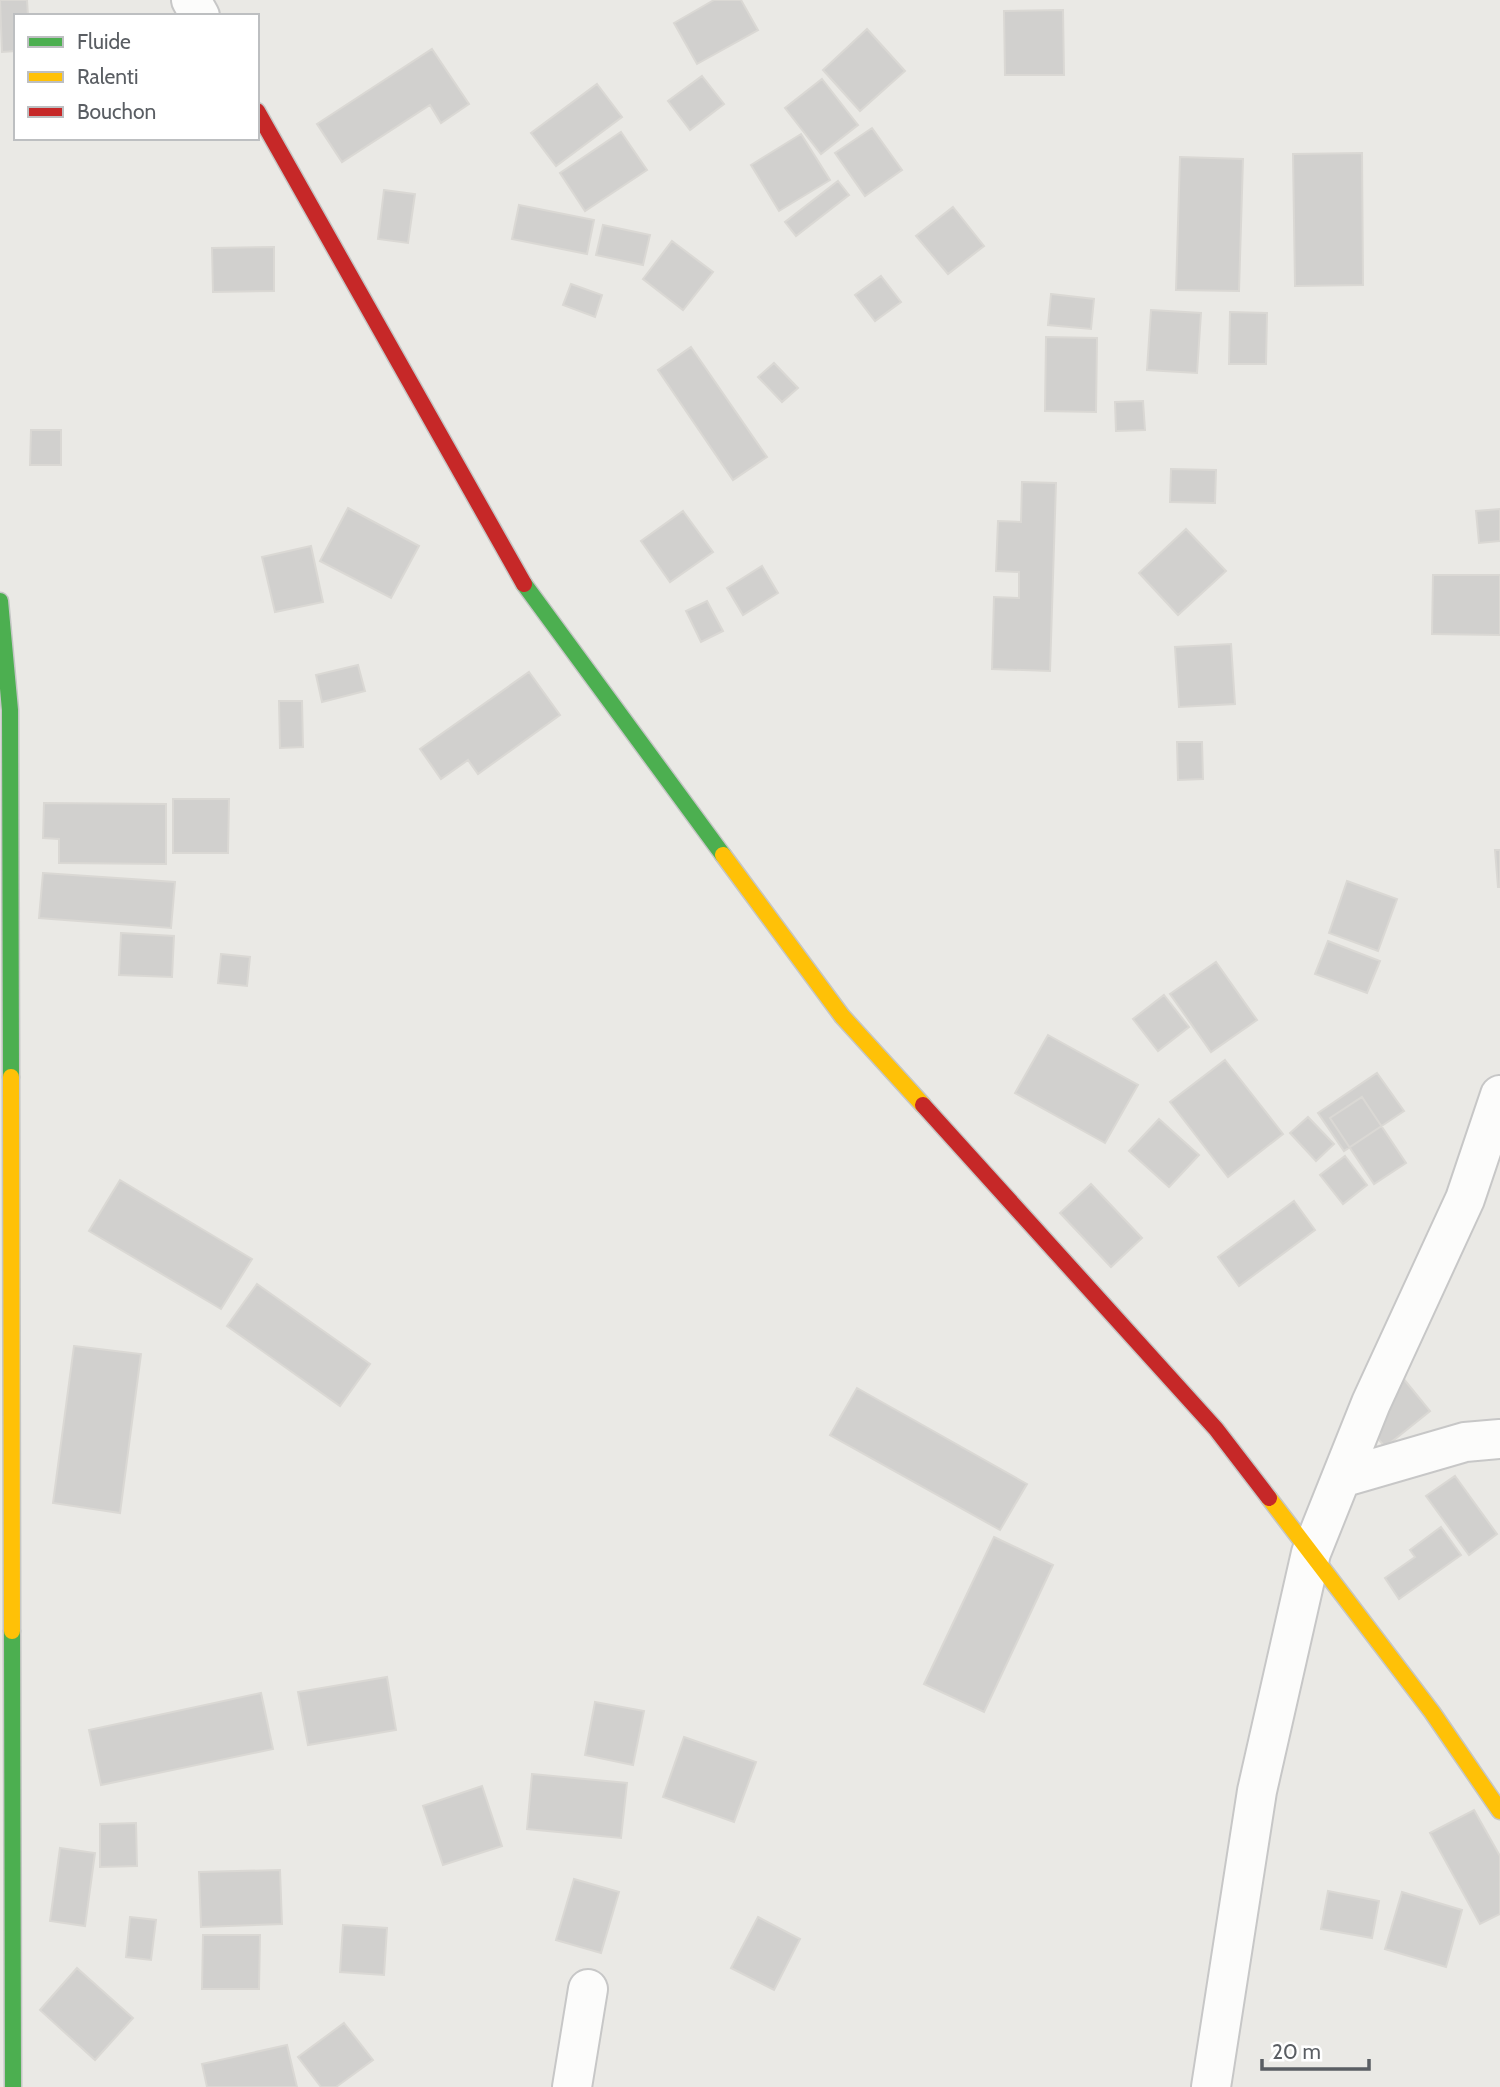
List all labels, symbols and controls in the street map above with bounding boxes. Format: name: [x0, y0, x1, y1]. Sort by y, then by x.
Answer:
legend: [14, 14, 259, 140]
text: Fluide: [77, 29, 131, 54]
text: Ralenti: [77, 64, 138, 89]
text: Bouchon: [77, 99, 156, 124]
scale bar: [1262, 2028, 1369, 2072]
text: 20 m: [1272, 2039, 1321, 2064]

